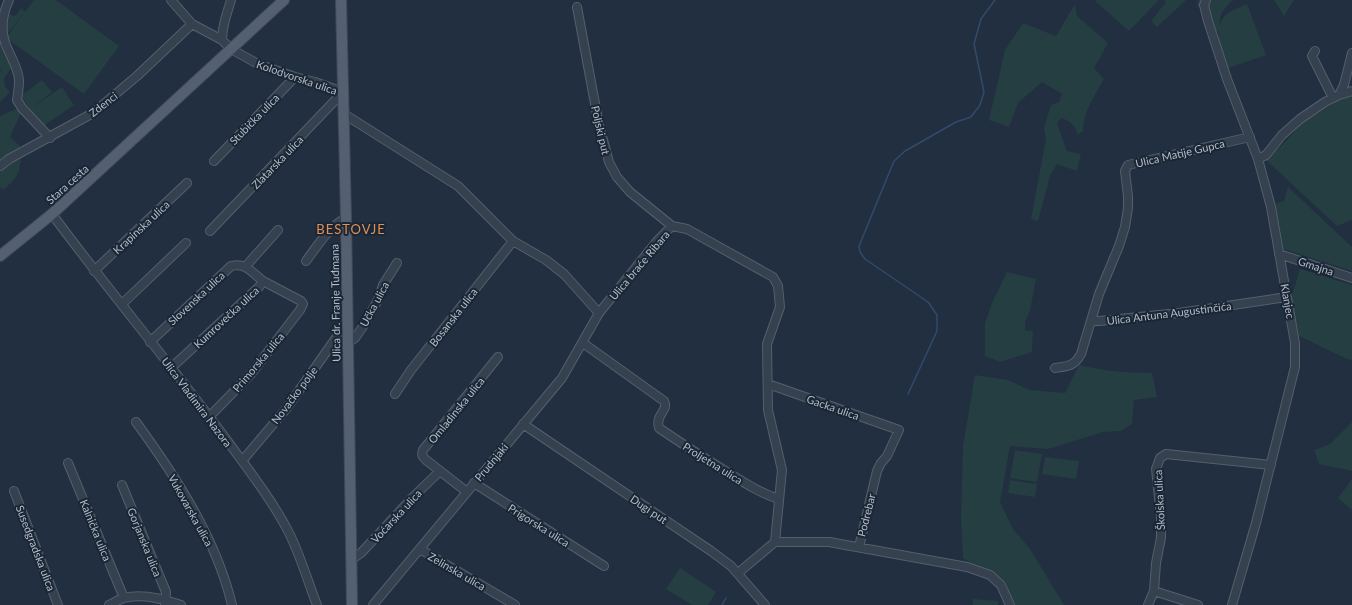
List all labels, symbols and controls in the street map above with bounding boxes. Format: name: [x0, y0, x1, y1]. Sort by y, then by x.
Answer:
street label: Kolodvorska ulica: [255, 57, 339, 97]
street label: Zdenci: [86, 89, 120, 119]
street label: Stubička ulica: [226, 91, 282, 147]
street label: Poljski put: [589, 104, 613, 156]
street label: Zlatarska ulica: [248, 133, 306, 191]
street label: Ulica Matije Gupca: [1134, 136, 1226, 170]
street label: Stara cesta: [43, 162, 91, 206]
street label: Krapinska ulica: [110, 198, 172, 256]
district label: BESTOVJE: [316, 221, 386, 237]
street label: Ulica braće Ribara: [606, 228, 672, 302]
street label: Ulica dr. Franje Tuđmana: [327, 244, 343, 362]
street label: Gmajna: [1297, 254, 1335, 278]
street label: Slovenska ulica: [165, 268, 227, 328]
street label: Učka ulica: [357, 279, 391, 329]
street label: Kumrovečka ulica: [191, 283, 261, 351]
street label: Klanjec: [1279, 283, 1297, 319]
street label: Bosanska ulica: [426, 285, 480, 349]
street label: Ulica Antuna Augustinčića: [1106, 299, 1232, 327]
street label: Primorska ulica: [230, 330, 286, 394]
street label: Ulica Vladimira Nazora: [159, 355, 235, 449]
street label: Novačko polje: [268, 364, 320, 426]
street label: Omladinska ulica: [425, 374, 487, 446]
street label: Gacka ulica: [805, 392, 861, 422]
street label: Proljetna ulica: [681, 439, 745, 487]
street label: Prudnjaki: [471, 440, 511, 484]
street label: Školska ulica: [1151, 469, 1167, 531]
street label: Vukovarska ulica: [166, 472, 216, 548]
street label: Voćarska ulica: [368, 487, 424, 545]
street label: Dugi put: [628, 492, 670, 526]
street label: Podrebar: [854, 492, 878, 538]
street label: Kalnička ulica: [78, 497, 114, 563]
street label: Prigorska ulica: [506, 501, 572, 549]
street label: Susedgradska ulica: [14, 503, 58, 593]
street label: Gorjanska ulica: [125, 506, 165, 578]
street label: Zelinska ulica: [426, 549, 488, 593]

